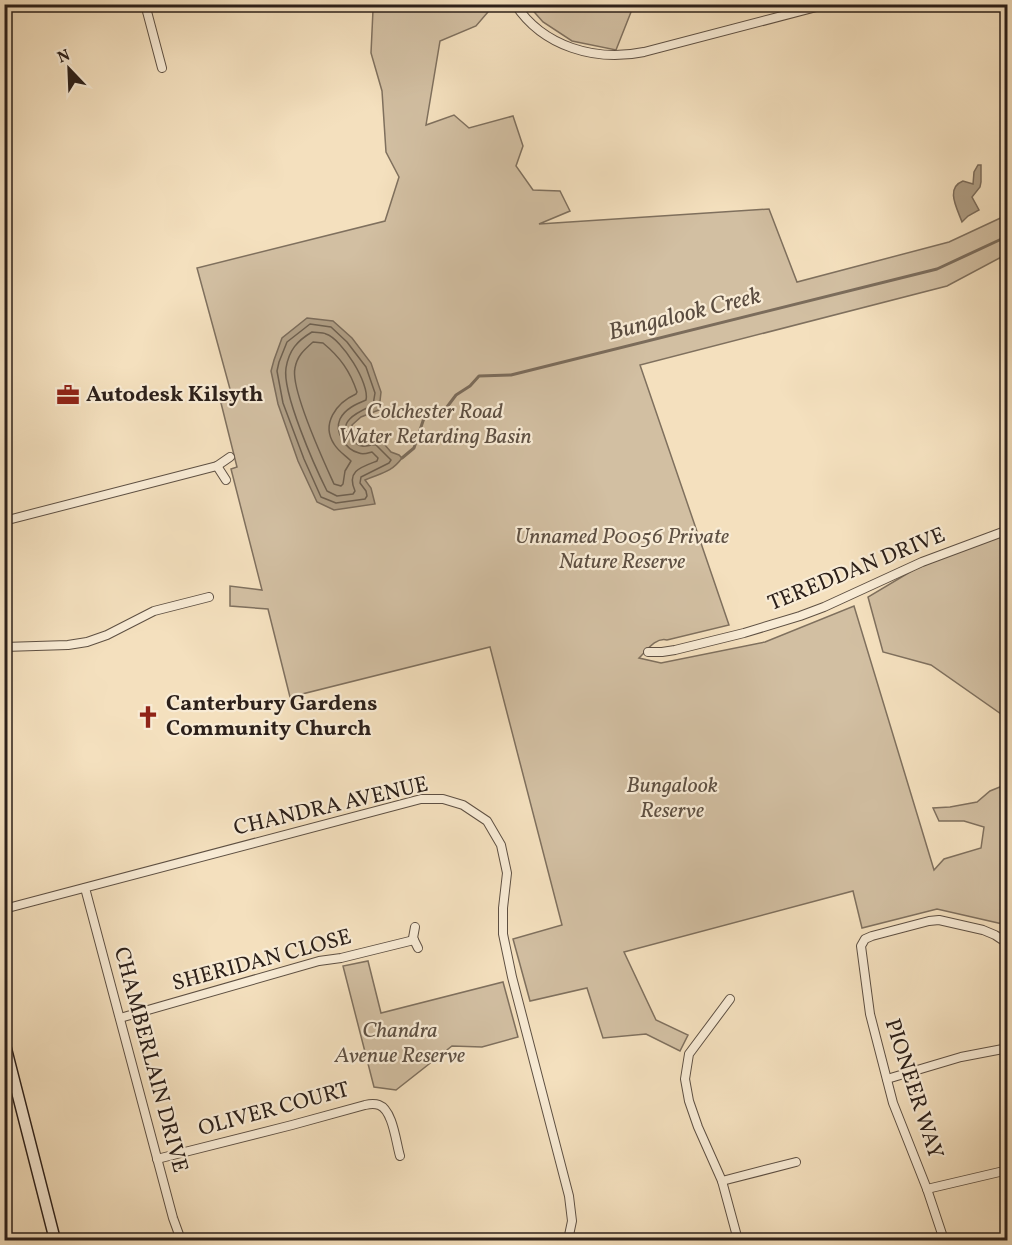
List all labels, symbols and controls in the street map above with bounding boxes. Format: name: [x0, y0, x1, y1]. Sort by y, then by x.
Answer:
north arrow: [39, 39, 99, 99]
text: N: [54, 44, 74, 69]
water label: Bungalook Creek: [605, 280, 765, 350]
place label: Autodesk Kilsyth: [86, 380, 263, 411]
office icon: Autodesk Kilsyth: [55, 382, 81, 408]
park label: Colchester Road Water Retarding Basin: [338, 397, 532, 453]
street label: TEREDDAN DRIVE: [764, 520, 950, 620]
park label: Unnamed P0056 Private Nature Reserve: [515, 522, 729, 578]
place label: Canterbury Gardens Community Church: [166, 689, 377, 745]
church icon: Canterbury Gardens Community Church: [135, 704, 161, 730]
street label: CHANDRA AVENUE: [231, 770, 431, 844]
park label: Bungalook Reserve: [626, 771, 718, 827]
street label: SHERIDAN CLOSE: [169, 922, 355, 1000]
street label: CHAMBERLAIN DRIVE: [105, 944, 195, 1176]
street label: PIONEER WAY: [876, 1015, 950, 1163]
park label: Chandra Avenue Reserve: [334, 1016, 465, 1072]
street label: OLIVER COURT: [195, 1075, 353, 1145]

